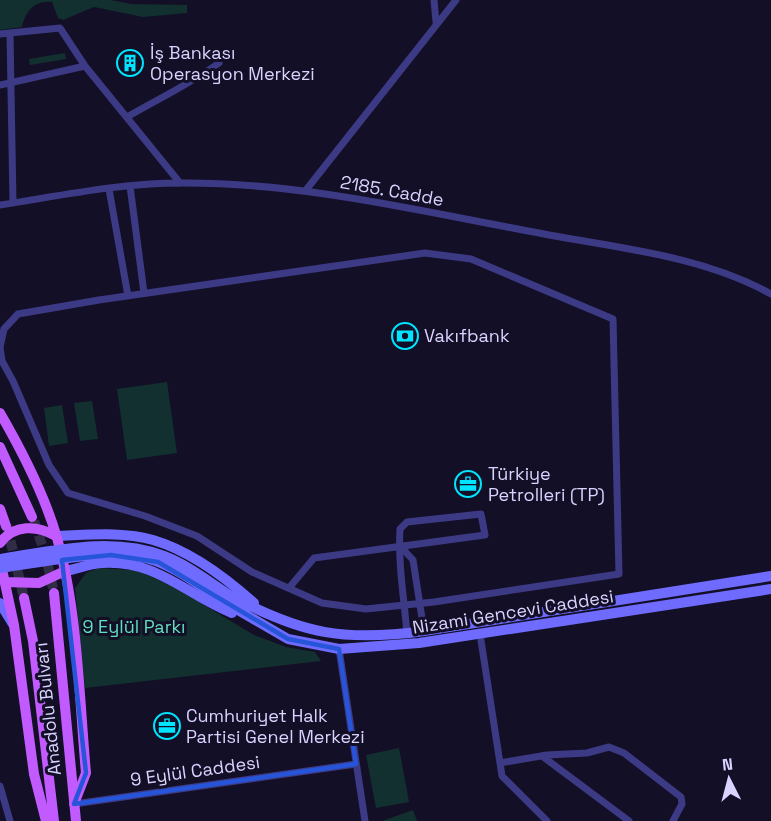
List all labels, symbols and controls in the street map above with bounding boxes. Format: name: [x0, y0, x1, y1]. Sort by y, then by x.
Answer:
place label: İş Bankası Operasyon Merkezi: [150, 41, 315, 85]
building icon: İş Bankası Operasyon Merkezi: [115, 48, 145, 78]
street label: 2185. Cadde: [339, 170, 446, 211]
bank icon: Vakıfbank: [390, 321, 420, 351]
place label: Vakıfbank: [424, 324, 510, 347]
place label: Türkiye Petrolleri (TP): [488, 462, 605, 506]
office icon: Türkiye Petrolleri (TP): [453, 469, 483, 499]
street label: Nizami Gencevi Caddesi: [411, 584, 615, 639]
park label: 9 Eylül Parkı: [82, 615, 186, 638]
street label: Anadolu Bulvarı: [29, 641, 66, 777]
place label: Cumhuriyet Halk Partisi Genel Merkezi: [186, 704, 365, 748]
office icon: Cumhuriyet Halk Partisi Genel Merkezi: [152, 711, 182, 741]
north arrow: [699, 749, 759, 809]
street label: 9 Eylül Caddesi: [129, 750, 261, 791]
text: N: [721, 754, 734, 776]

